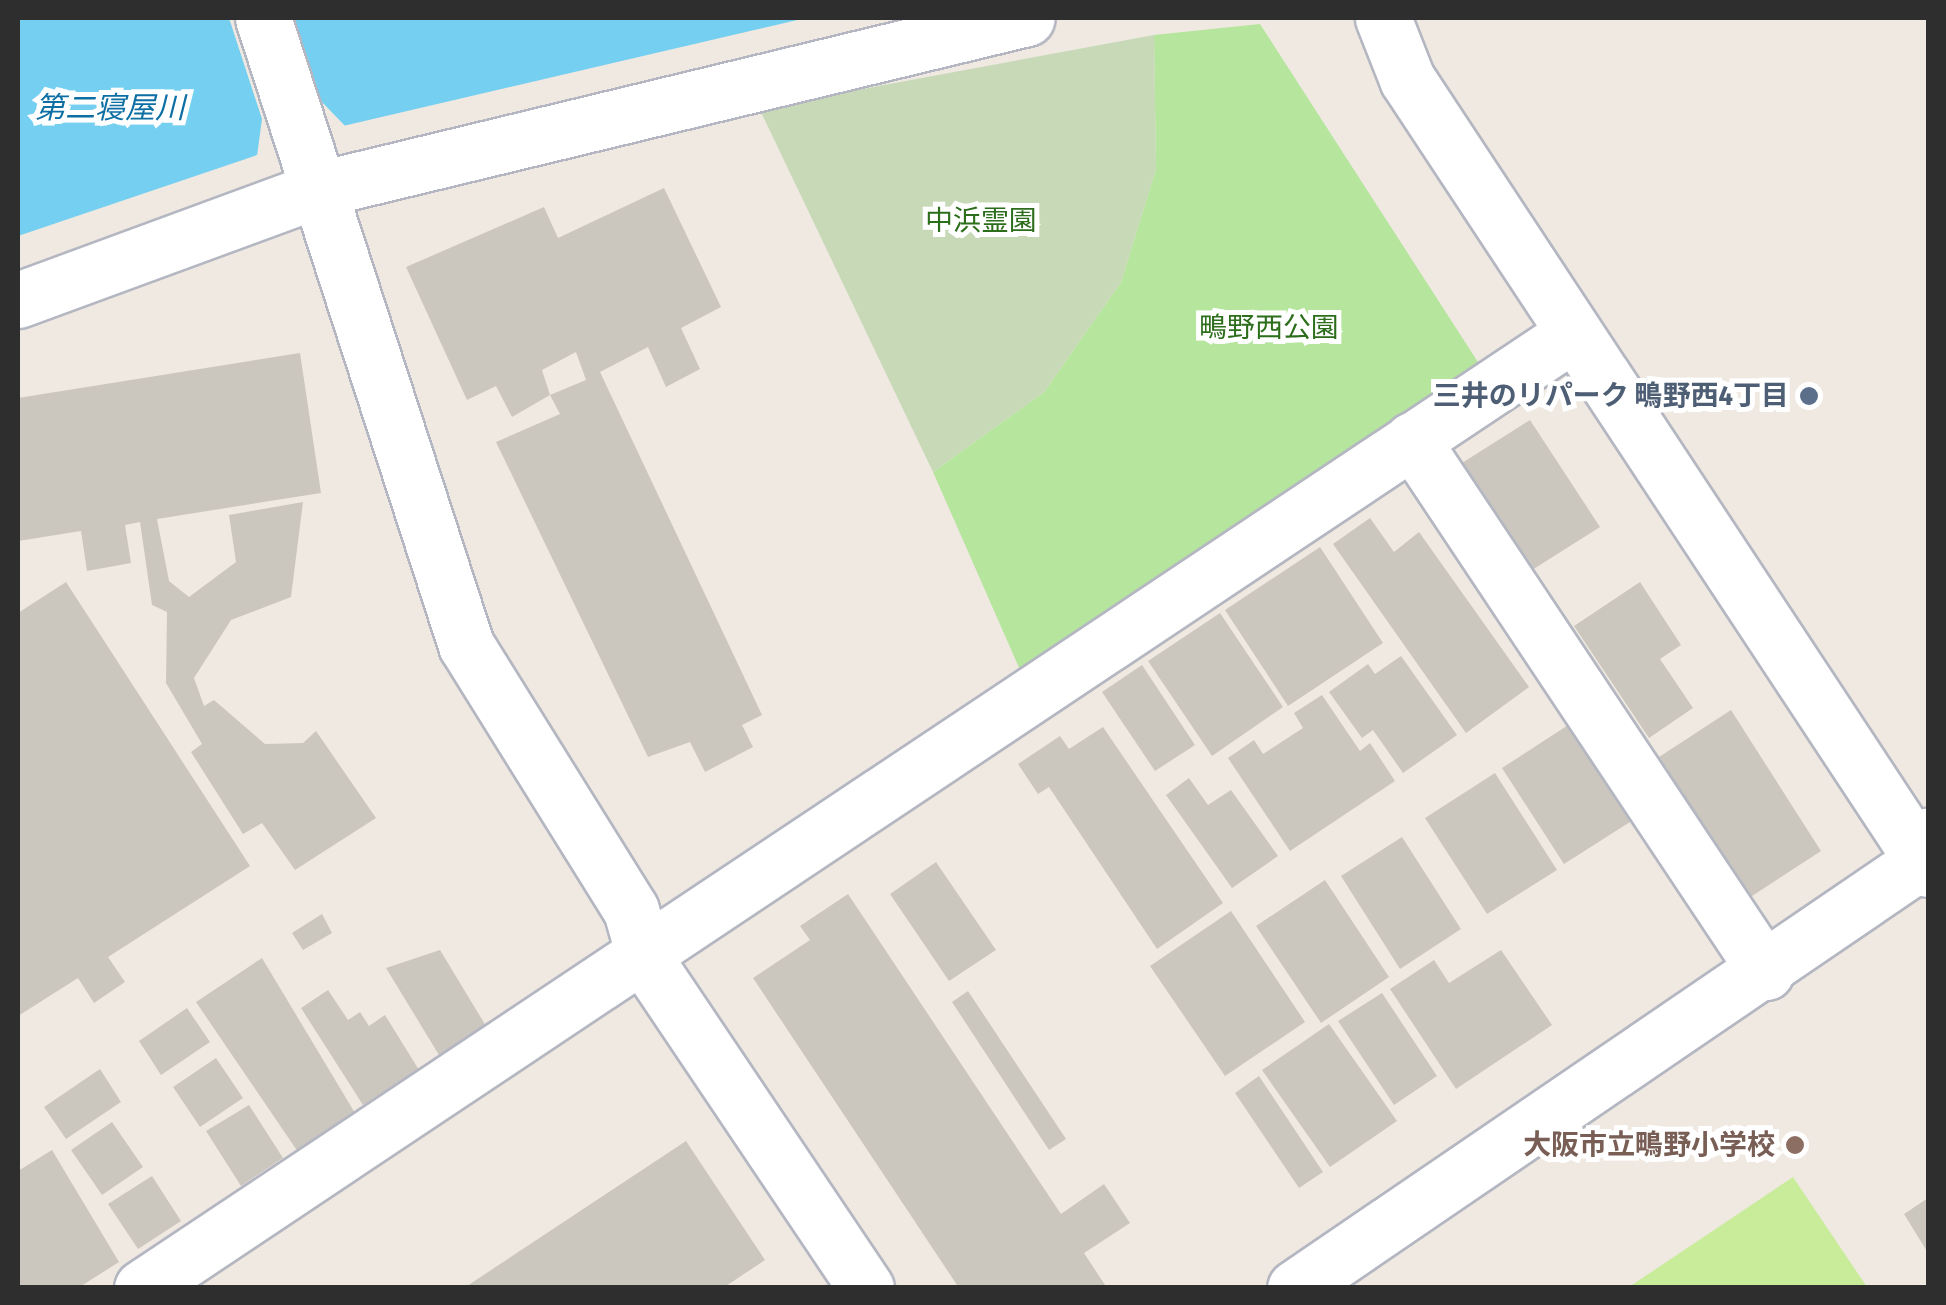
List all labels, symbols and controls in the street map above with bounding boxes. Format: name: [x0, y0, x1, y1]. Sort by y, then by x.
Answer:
water label: 第二寝屋川: [35, 90, 185, 126]
park label: 中浜霊園: [925, 204, 1037, 238]
park label: 鴫野西公園: [1199, 311, 1339, 345]
place label: 三井のリパーク 鴫野西4丁目: [1433, 379, 1789, 413]
marker: 三井のリパーク 鴫野西4丁目: [1798, 385, 1820, 407]
place label: 大阪市立鴫野小学校: [1523, 1128, 1775, 1162]
marker: 大阪市立鴫野小学校: [1784, 1134, 1806, 1156]

